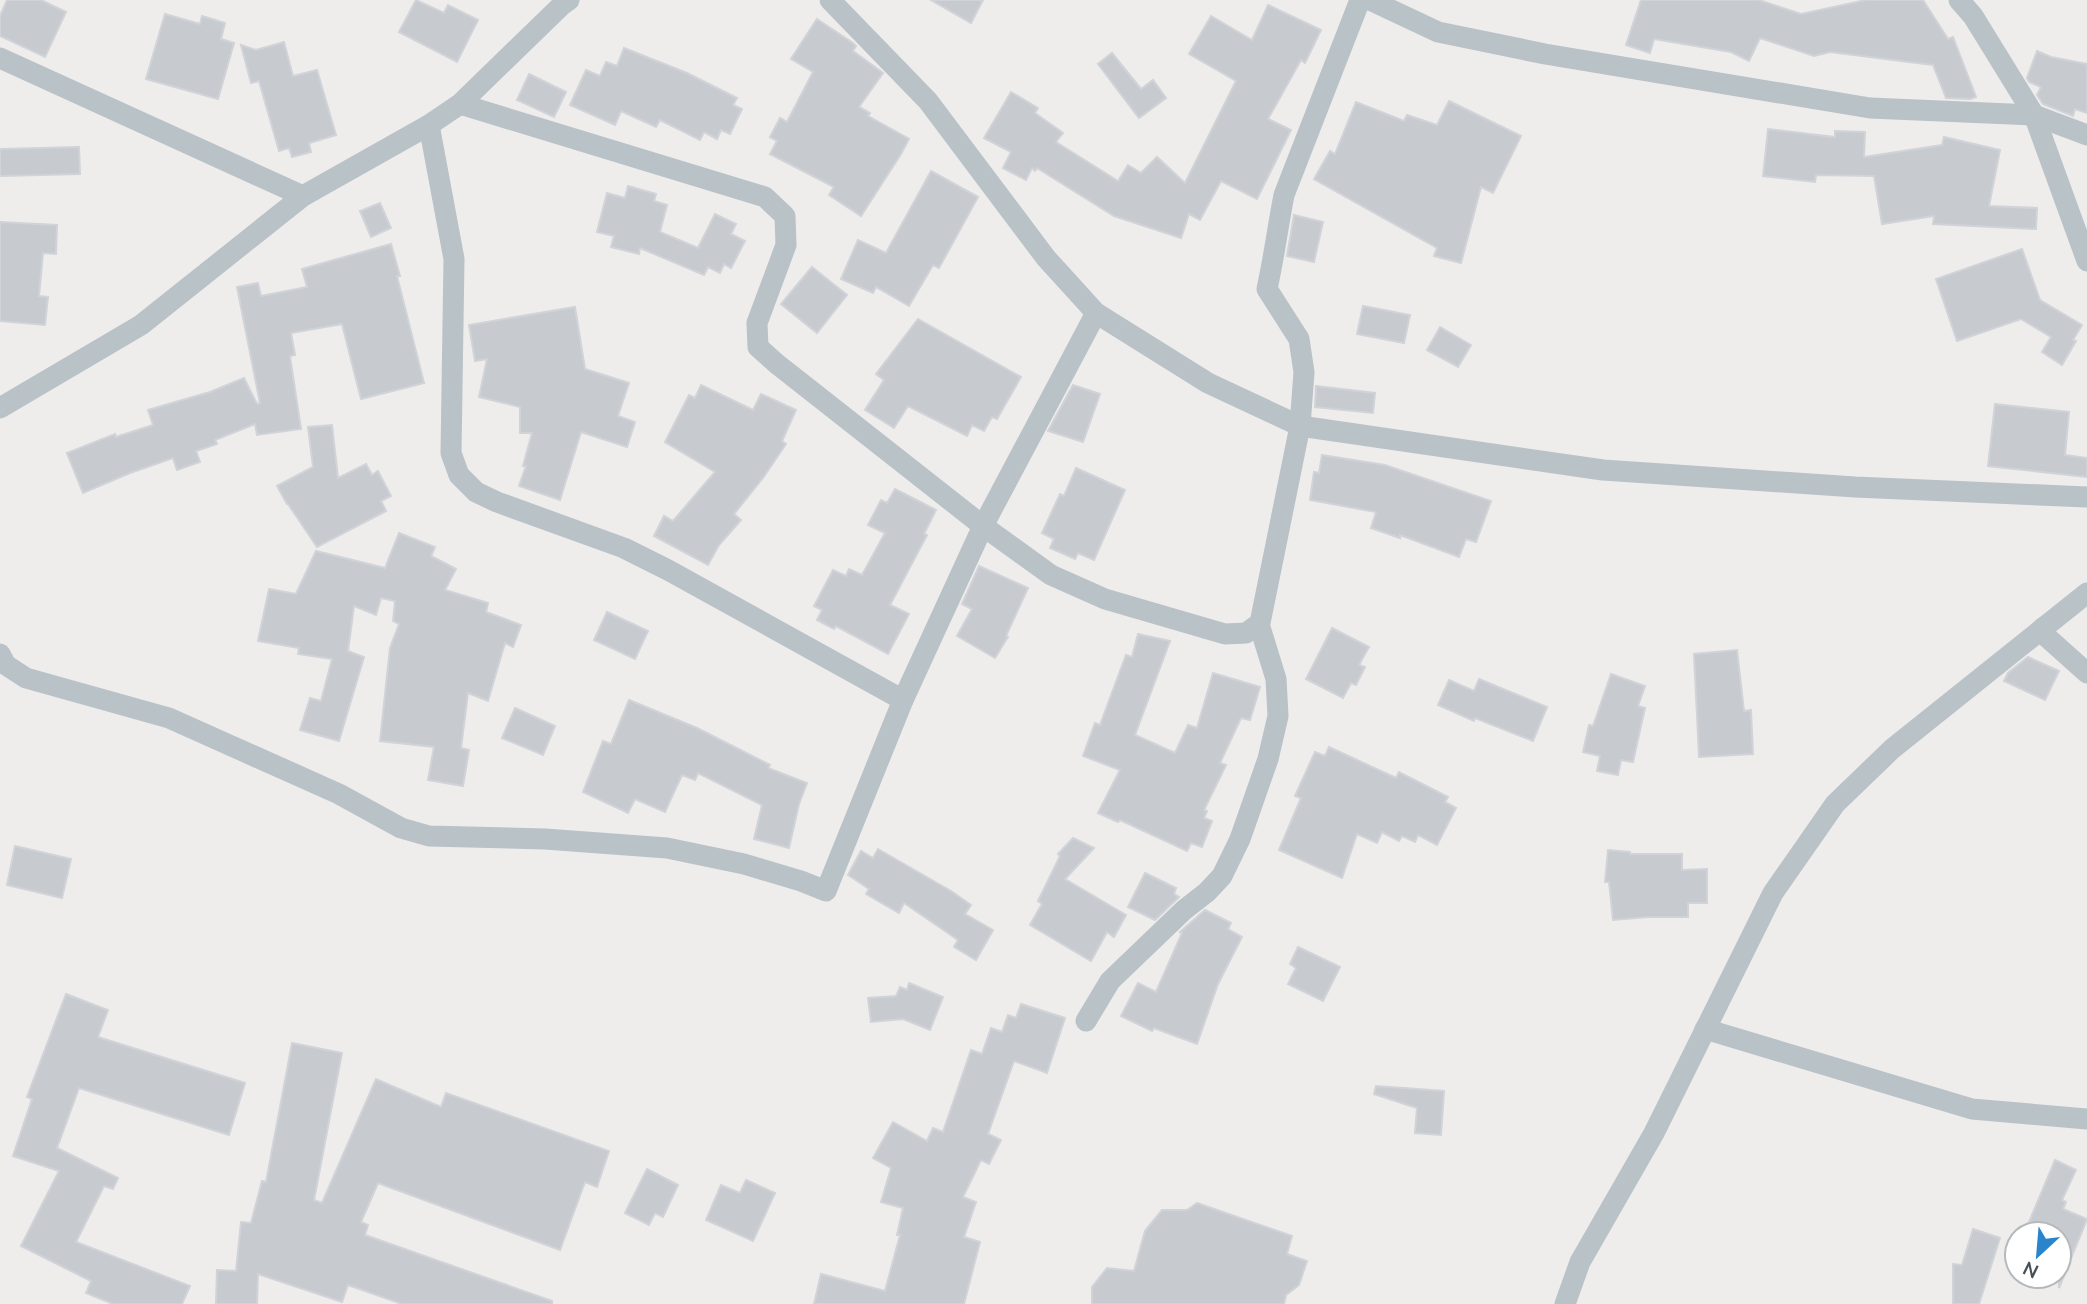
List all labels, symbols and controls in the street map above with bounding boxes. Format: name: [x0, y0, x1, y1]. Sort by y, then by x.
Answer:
north arrow: [2003, 1220, 2073, 1290]
text: N: [2019, 1255, 2043, 1284]

